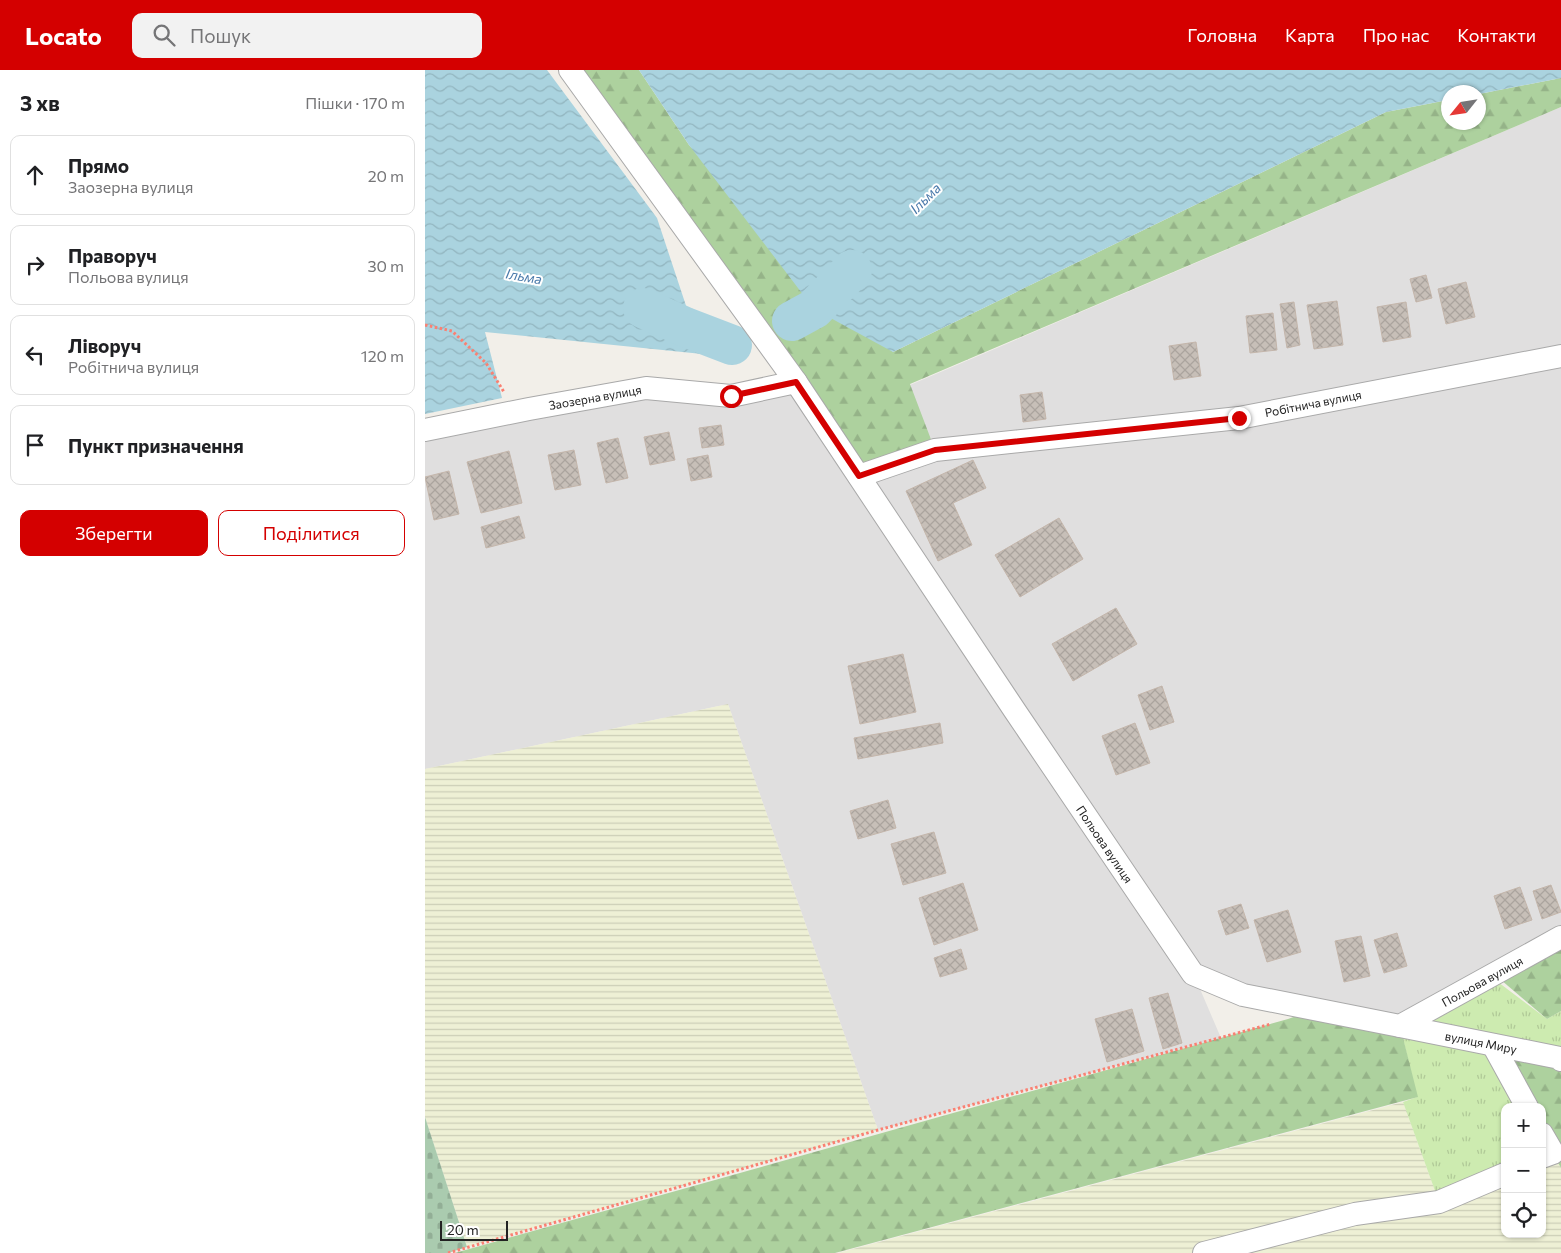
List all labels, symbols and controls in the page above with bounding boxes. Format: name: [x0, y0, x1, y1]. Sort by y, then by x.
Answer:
search box: [132, 13, 482, 58]
text: Locato: [25, 21, 102, 50]
icon: search: [150, 21, 178, 49]
text: Пошук: [190, 24, 251, 47]
text: Головна: [1187, 24, 1257, 46]
text: Карта: [1285, 24, 1335, 46]
text: Про нас: [1363, 24, 1429, 46]
text: Контакти: [1457, 24, 1536, 46]
north arrow: [1441, 85, 1486, 130]
text: 3 хв: [20, 90, 60, 115]
text: Пішки · 170 m: [305, 93, 405, 112]
text: Прямо: [68, 154, 129, 177]
icon: ahead: [21, 161, 49, 189]
text: 20 m: [368, 166, 404, 185]
text: Заозерна вулиця: [68, 177, 193, 196]
water label: Ільма: [906, 179, 944, 217]
text: Праворуч: [68, 244, 157, 267]
icon: right: [21, 251, 49, 279]
text: 30 m: [367, 256, 404, 275]
water label: Ільма: [505, 264, 543, 288]
text: Польова вулиця: [68, 267, 189, 286]
text: Ліворуч: [68, 334, 141, 357]
icon: left: [21, 341, 49, 369]
text: 120 m: [361, 346, 404, 365]
text: Робітнича вулиця: [68, 357, 199, 376]
street label: Заозерна вулиця: [547, 382, 643, 412]
route start: [720, 385, 743, 408]
street label: Робітнича вулиця: [1263, 387, 1363, 419]
route end: [1228, 407, 1251, 430]
icon: arrive: [21, 431, 49, 459]
text: Пункт призначення: [68, 434, 244, 457]
button: Зберегти: [20, 510, 208, 556]
button: Поділитися: [218, 510, 405, 556]
street label: Польова вулиця: [1074, 803, 1136, 885]
street label: Польова вулиця: [1439, 953, 1525, 1009]
street label: вулиця Миру: [1444, 1028, 1518, 1056]
map controls: [1501, 1103, 1546, 1238]
button: +: [1501, 1103, 1546, 1148]
button: −: [1501, 1148, 1546, 1193]
button: locate: [1501, 1193, 1546, 1238]
scale bar: [440, 1218, 507, 1241]
text: 20 m: [447, 1221, 479, 1238]

